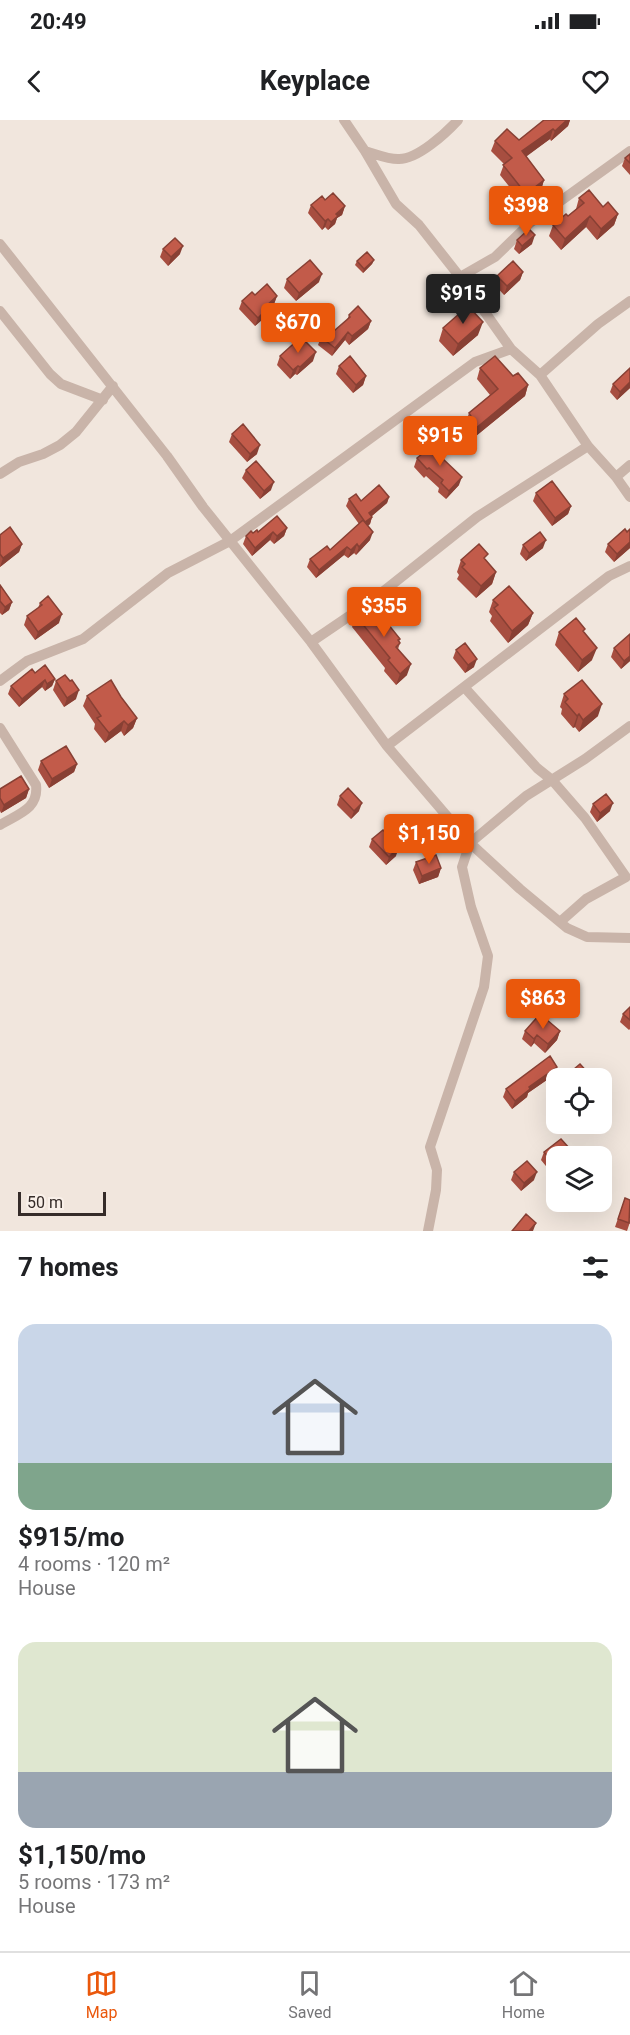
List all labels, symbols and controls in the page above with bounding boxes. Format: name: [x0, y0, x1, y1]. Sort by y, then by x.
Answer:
text: 20:49: [30, 9, 87, 34]
icon: back: [18, 65, 51, 98]
text: Keyplace: [260, 65, 370, 97]
icon: heart: [579, 65, 612, 98]
pin: $398: [490, 186, 562, 237]
text: $398: [503, 193, 549, 217]
pin: $915: [427, 274, 499, 325]
text: $915: [440, 281, 486, 305]
pin: $670: [262, 303, 334, 354]
text: $670: [275, 310, 321, 334]
pin: $915: [404, 416, 476, 467]
text: $915: [417, 423, 463, 447]
pin: $355: [348, 587, 420, 638]
text: $355: [361, 594, 407, 618]
pin: $1,150: [380, 814, 478, 865]
text: $1,150: [398, 821, 460, 845]
pin: $863: [507, 979, 579, 1030]
text: $863: [520, 986, 566, 1010]
map controls: [546, 1068, 612, 1212]
button: locate: [546, 1068, 612, 1134]
button: layers: [546, 1146, 612, 1212]
scale bar: [18, 1189, 106, 1216]
text: 50 m: [27, 1193, 63, 1212]
icon: filters: [579, 1251, 612, 1284]
text: 7 homes: [18, 1252, 119, 1282]
icon: home: [261, 1363, 369, 1471]
text: $915/mo: [18, 1522, 125, 1552]
text: 4 rooms · 120 m²: [18, 1552, 170, 1576]
text: House: [18, 1576, 76, 1600]
icon: home: [261, 1681, 369, 1789]
text: $1,150/mo: [18, 1840, 146, 1870]
text: 5 rooms · 173 m²: [18, 1870, 170, 1894]
text: House: [18, 1894, 76, 1918]
tab: Map: [85, 1967, 118, 2022]
tab: Saved: [288, 1967, 332, 2022]
tab: Home: [502, 1967, 545, 2022]

